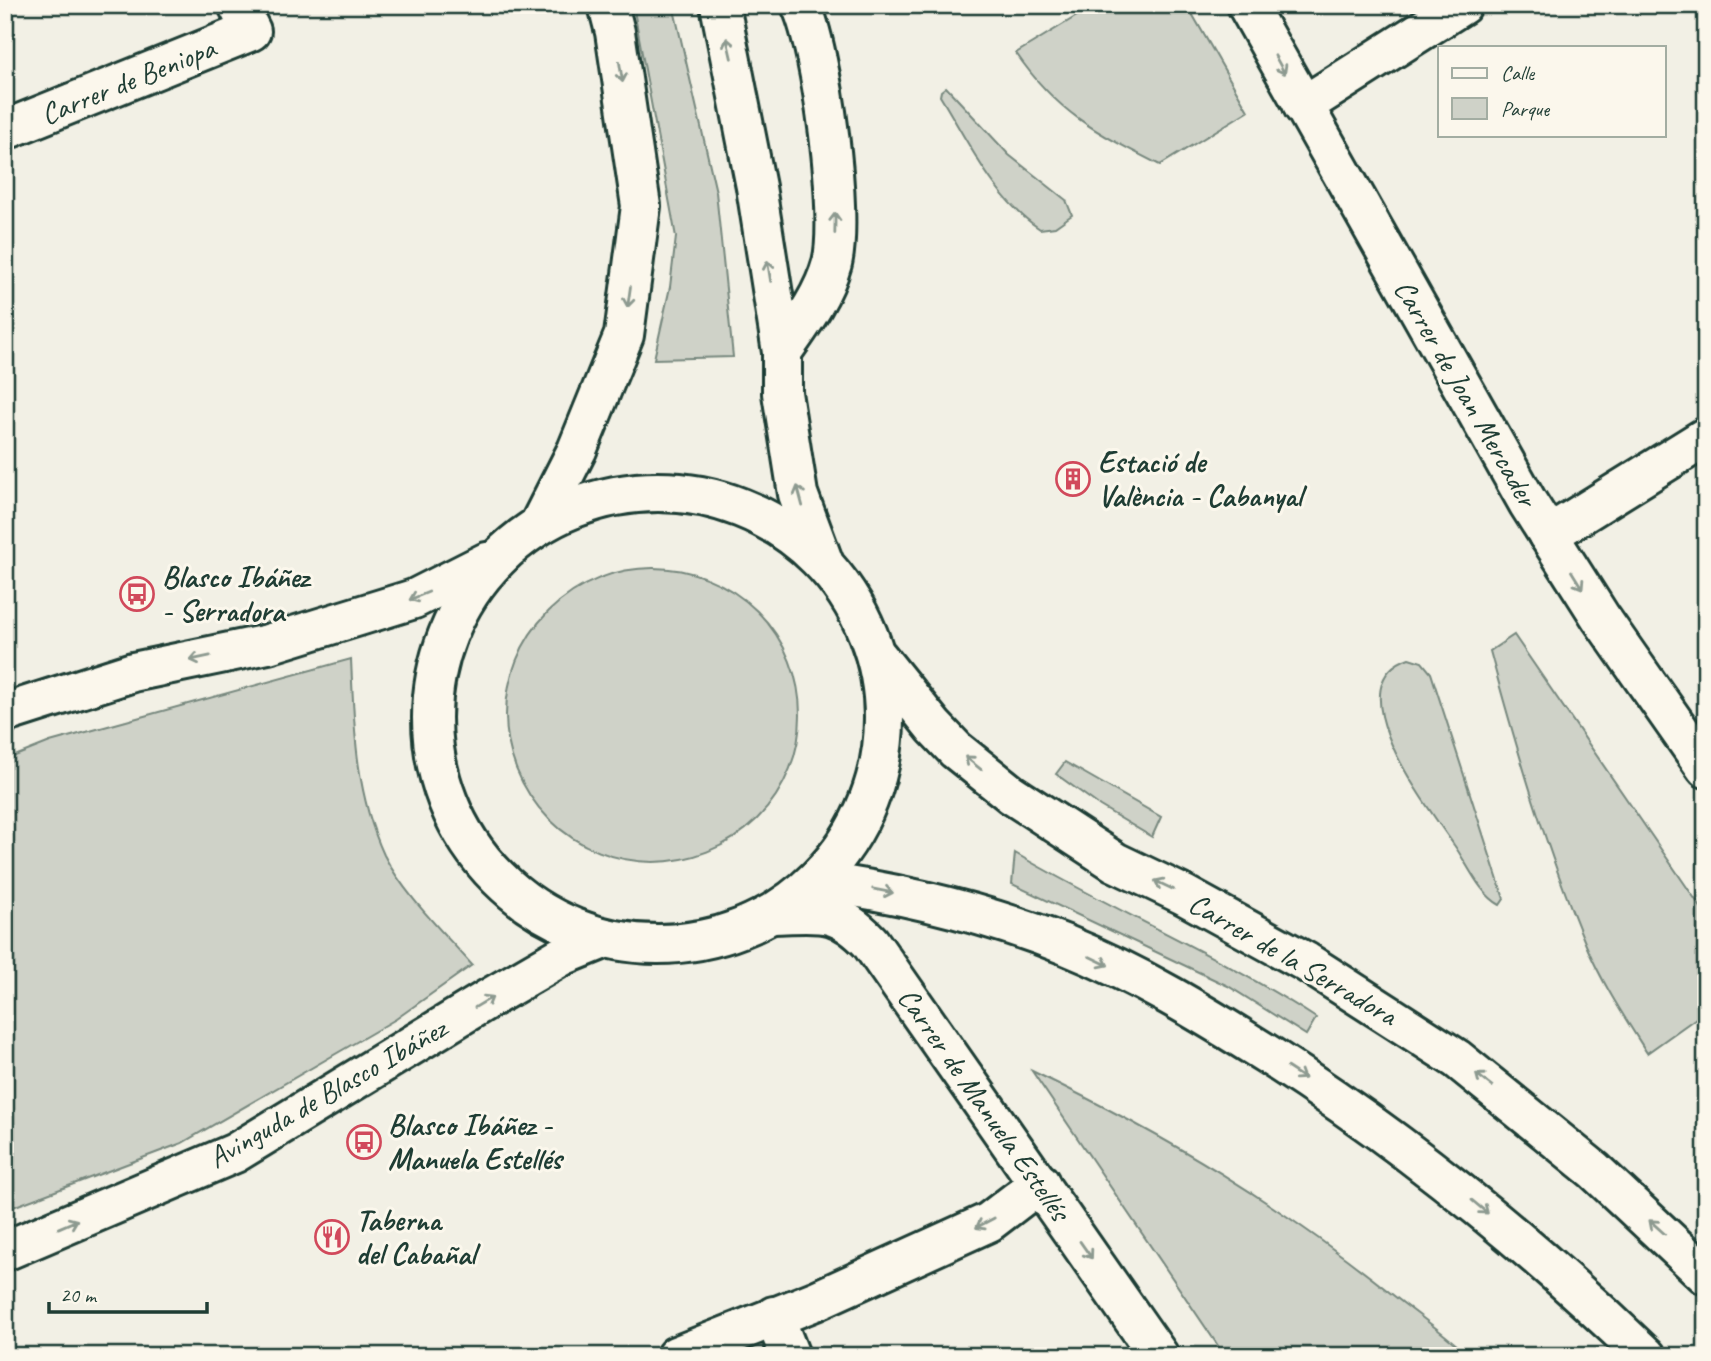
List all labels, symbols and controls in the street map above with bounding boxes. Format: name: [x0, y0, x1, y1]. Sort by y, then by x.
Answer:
street label: Carrer de Beniopa: [35, 28, 223, 133]
one-way arrow: [722, 37, 735, 59]
legend: [1438, 46, 1666, 136]
one-way arrow: [1274, 54, 1287, 75]
one-way arrow: [615, 60, 628, 83]
text: Calle: [1501, 60, 1535, 86]
text: Parque: [1501, 96, 1550, 122]
one-way arrow: [828, 212, 842, 235]
one-way arrow: [763, 261, 776, 283]
street label: Carrer de Joan Mercader: [1386, 273, 1548, 515]
one-way arrow: [622, 285, 635, 308]
place label: Estació de València - Cabanyal: [1098, 443, 1308, 515]
building icon: Estació de València - Cabanyal: [1054, 460, 1092, 498]
one-way arrow: [793, 486, 806, 508]
place label: Blasco Ibáñez - Serradora: [162, 558, 312, 630]
one-way arrow: [1570, 570, 1584, 590]
bus stop icon: Blasco Ibáñez - Serradora: [118, 575, 156, 613]
one-way arrow: [409, 591, 430, 604]
one-way arrow: [189, 651, 212, 665]
one-way arrow: [965, 756, 983, 771]
one-way arrow: [1154, 878, 1175, 892]
street label: Carrer de la Serradora: [1182, 884, 1406, 1035]
one-way arrow: [871, 885, 894, 899]
one-way arrow: [1088, 955, 1109, 969]
street label: Carrer de Manuela Estellés: [889, 980, 1080, 1230]
one-way arrow: [473, 994, 493, 1008]
street label: Avinguda de Blasco Ibáñez: [201, 1008, 456, 1177]
one-way arrow: [1286, 1067, 1306, 1081]
one-way arrow: [1475, 1072, 1493, 1087]
place label: Blasco Ibáñez - Manuela Estellés: [388, 1106, 565, 1178]
bus stop icon: Blasco Ibáñez - Manuela Estellés: [345, 1123, 383, 1161]
one-way arrow: [1471, 1199, 1489, 1215]
place label: Taberna del Cabañal: [356, 1201, 481, 1273]
one-way arrow: [57, 1217, 78, 1230]
one-way arrow: [975, 1217, 996, 1230]
restaurant icon: Taberna del Cabañal: [313, 1218, 351, 1256]
one-way arrow: [1648, 1219, 1666, 1235]
one-way arrow: [1079, 1240, 1093, 1259]
scale bar: [49, 1270, 206, 1314]
text: 20 m: [60, 1282, 98, 1308]

